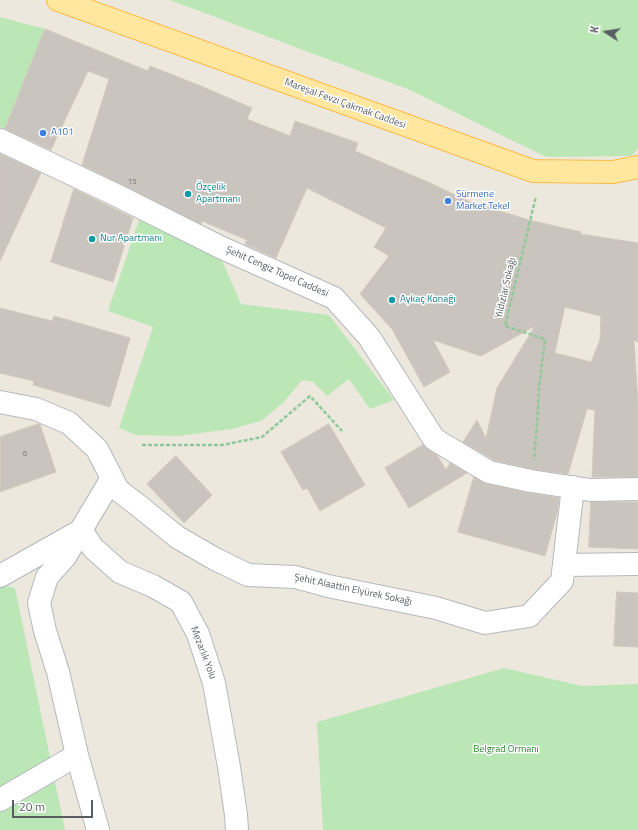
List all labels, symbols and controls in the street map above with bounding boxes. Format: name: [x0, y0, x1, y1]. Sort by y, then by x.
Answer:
north arrow: [586, 12, 626, 52]
text: K: [586, 25, 603, 34]
street label: Mareşal Fevzi Çakmak Caddesi: [283, 76, 407, 132]
place label: A101: [51, 127, 74, 139]
marker: A101: [38, 128, 48, 138]
house number: 15: [128, 177, 136, 187]
place label: Özçelik Apartmanı: [196, 182, 240, 206]
marker: Özçelik Apartmanı: [183, 189, 193, 199]
place label: Sürmene Market Tekel: [456, 189, 510, 212]
marker: Sürmene Market Tekel: [443, 196, 453, 206]
place label: Nur Apartmanı: [100, 233, 162, 245]
marker: Nur Apartmanı: [87, 234, 97, 244]
street label: Şehit Cengiz Topel Caddesi: [224, 244, 330, 300]
street label: Yıldızlar Sokağı: [493, 256, 519, 320]
place label: Aykaç Konağı: [400, 294, 455, 306]
marker: Aykaç Konağı: [387, 295, 397, 305]
house number: 6: [23, 449, 27, 459]
street label: Şehit Alaattin Elyürek Sokağı: [293, 572, 413, 608]
street label: Mezarlık Yolu: [187, 625, 219, 681]
park label: Belgrad Ormanı: [473, 744, 539, 756]
scale bar: [14, 792, 95, 818]
text: 20 m: [19, 797, 45, 816]

